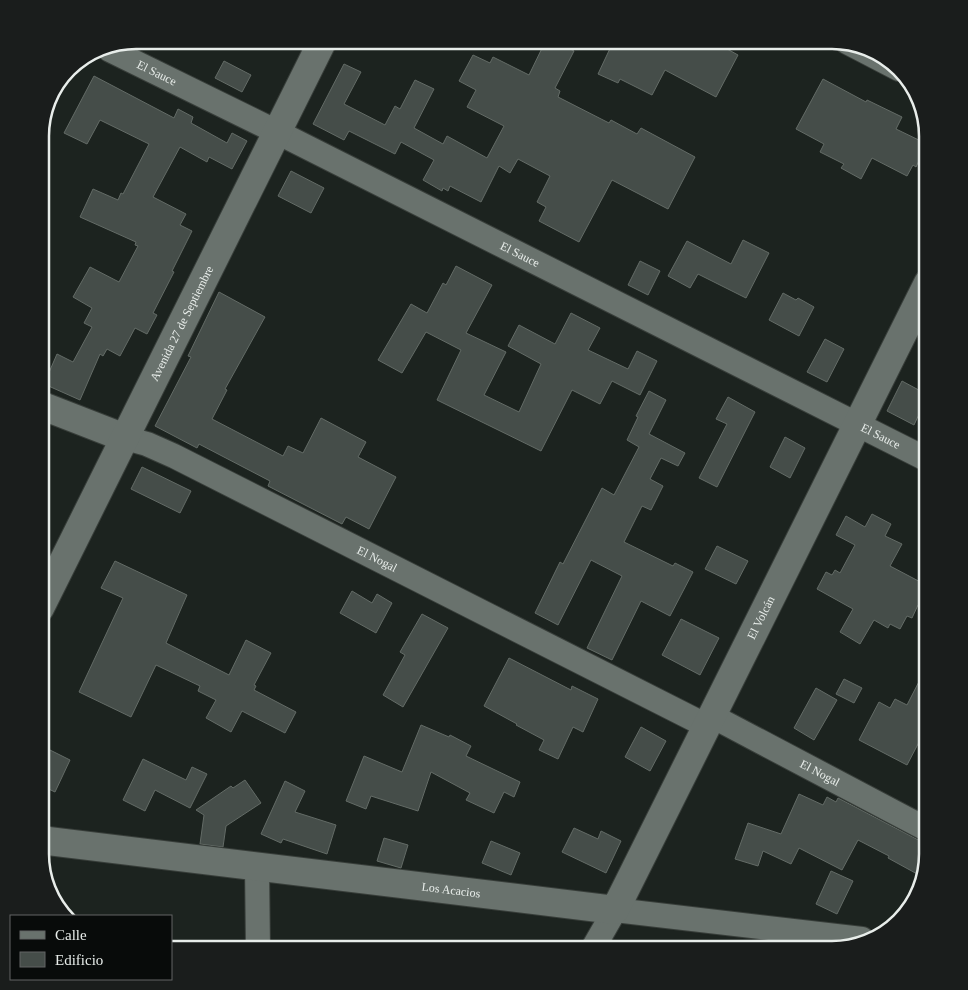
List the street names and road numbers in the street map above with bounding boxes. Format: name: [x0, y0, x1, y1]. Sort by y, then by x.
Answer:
street label: El Sauce: [135, 57, 179, 89]
street label: El Sauce: [498, 239, 542, 270]
street label: Avenida 27 de Septiembre: [147, 263, 216, 383]
street label: El Sauce: [859, 420, 903, 452]
street label: El Nogal: [355, 543, 400, 575]
street label: El Volcán: [744, 594, 778, 642]
street label: El Nogal: [798, 757, 843, 789]
street label: Los Acacios: [421, 880, 481, 901]

